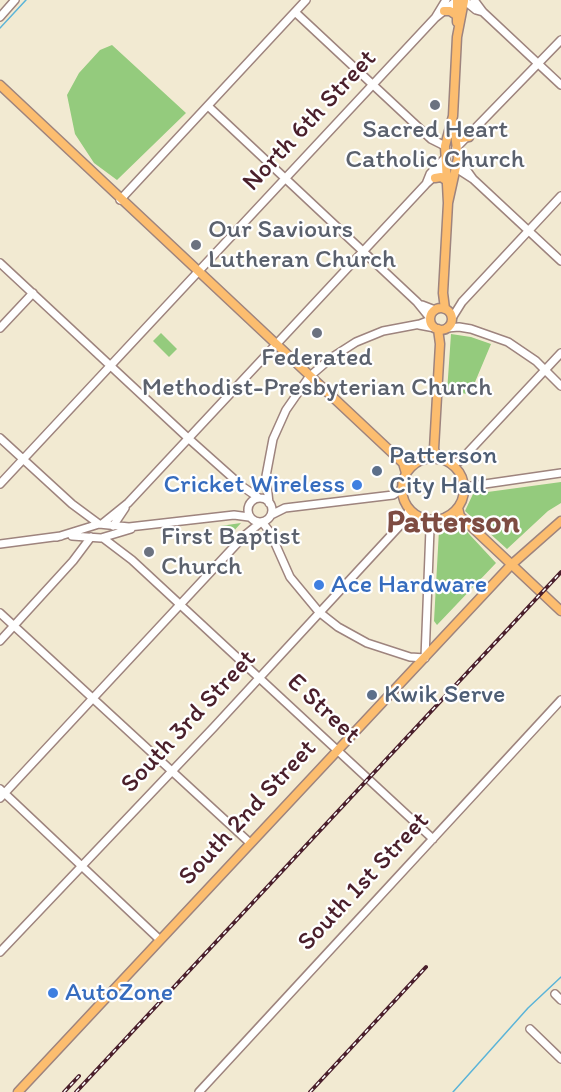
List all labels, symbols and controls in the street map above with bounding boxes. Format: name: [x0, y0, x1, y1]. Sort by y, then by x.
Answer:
street label: North 6th Street: [237, 44, 383, 198]
marker: Sacred Heart Catholic Church: [428, 98, 442, 112]
place label: Sacred Heart Catholic Church: [345, 114, 525, 176]
place label: Our Saviours Lutheran Church: [208, 214, 396, 276]
marker: Our Saviours Lutheran Church: [189, 238, 203, 252]
marker: Federated Methodist-Presbyterian Church: [310, 326, 324, 340]
place label: Federated Methodist-Presbyterian Church: [142, 342, 492, 404]
place label: Patterson City Hall: [389, 440, 497, 502]
marker: Patterson City Hall: [370, 464, 384, 478]
place label: Cricket Wireless: [164, 469, 345, 501]
marker: Cricket Wireless: [350, 478, 364, 492]
district label: Patterson: [386, 505, 520, 543]
place label: First Baptist Church: [161, 521, 300, 582]
marker: First Baptist Church: [142, 545, 156, 559]
place label: Ace Hardware: [331, 569, 487, 601]
marker: Ace Hardware: [312, 578, 326, 592]
street label: South 3rd Street: [115, 644, 263, 800]
street label: E Street: [280, 667, 366, 751]
place label: Kwik Serve: [384, 679, 505, 711]
marker: Kwik Serve: [365, 688, 379, 702]
street label: South 2nd Street: [173, 734, 323, 892]
street label: South 1st Street: [292, 806, 436, 958]
place label: AutoZone: [65, 977, 173, 1009]
marker: AutoZone: [46, 986, 60, 1000]

